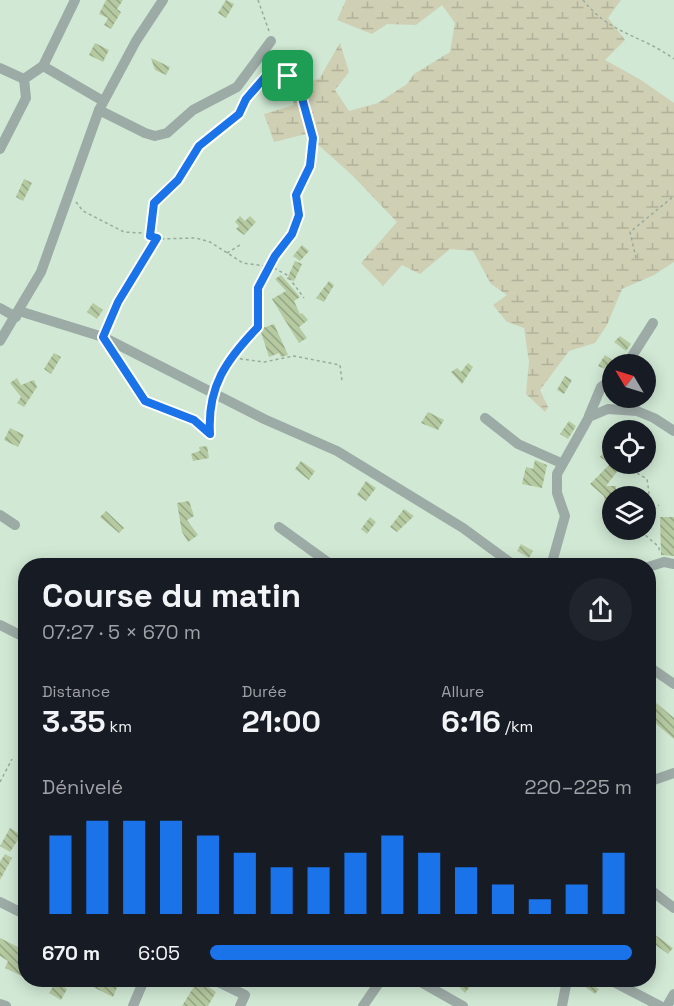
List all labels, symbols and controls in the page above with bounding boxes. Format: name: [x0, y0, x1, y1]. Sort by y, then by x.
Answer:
pin: [262, 50, 313, 101]
icon: arrive: [271, 59, 304, 92]
north arrow: [602, 354, 656, 408]
map controls: [602, 354, 656, 540]
button: locate: [602, 420, 656, 474]
button: layers: [602, 486, 656, 540]
text: Course du matin: [42, 575, 301, 617]
button: share: [569, 578, 632, 641]
text: 07:27 · 5 × 670 m: [42, 619, 201, 645]
text: Distance: [42, 681, 110, 702]
text: Durée: [242, 681, 287, 702]
text: Allure: [441, 681, 484, 702]
text: 3.35: [42, 702, 105, 741]
text: 21:00: [242, 702, 321, 741]
text: 6:16: [441, 702, 501, 741]
text: km: [105, 716, 132, 737]
text: /km: [501, 716, 533, 737]
text: Dénivelé: [42, 774, 123, 800]
text: 220–225 m: [524, 774, 632, 800]
text: 670 m: [42, 940, 100, 966]
text: 6:05: [138, 940, 180, 966]

